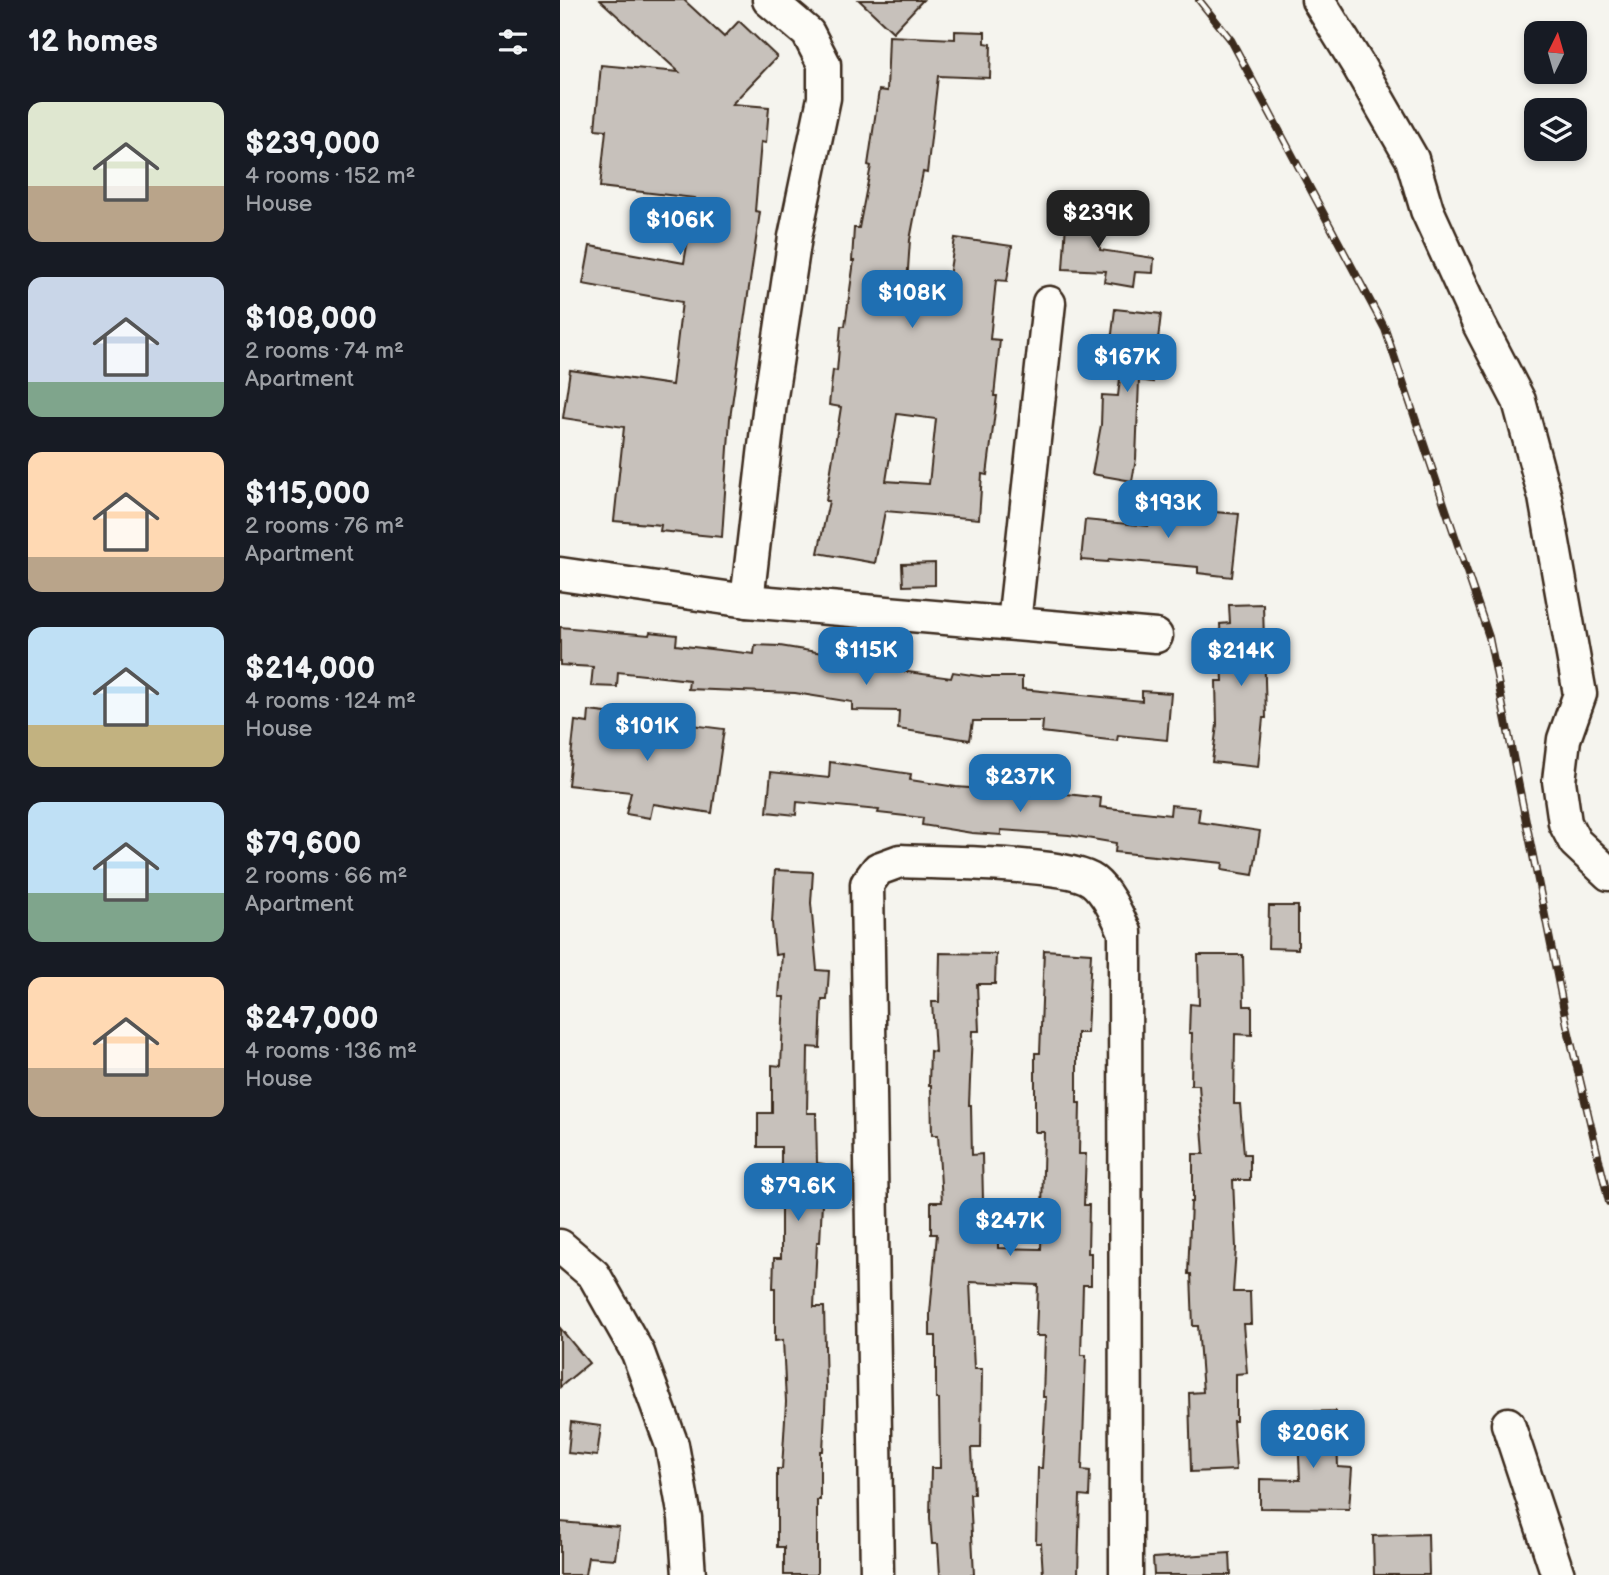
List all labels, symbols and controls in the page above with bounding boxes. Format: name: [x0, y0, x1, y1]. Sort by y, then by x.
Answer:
north arrow: [1524, 21, 1587, 84]
map controls: [1524, 21, 1587, 161]
icon: filters: [494, 23, 532, 61]
text: 12 homes: [28, 24, 158, 60]
button: layers: [1524, 98, 1587, 161]
text: $239,000: [245, 126, 380, 162]
icon: home: [84, 130, 168, 214]
text: 4 rooms · 152 m²: [245, 162, 415, 190]
text: House: [245, 190, 312, 218]
pin: $239K: [1049, 190, 1147, 250]
pin: $106K: [631, 198, 729, 257]
text: $239K: [1063, 199, 1133, 227]
text: $106K: [646, 206, 714, 234]
pin: $108K: [863, 270, 961, 330]
text: $108K: [878, 279, 946, 307]
text: $108,000: [245, 301, 377, 337]
icon: home: [84, 305, 168, 389]
pin: $167K: [1078, 334, 1176, 394]
text: 2 rooms · 74 m²: [245, 337, 404, 365]
text: $167K: [1093, 343, 1161, 371]
text: Apartment: [245, 365, 354, 393]
text: $115,000: [245, 476, 370, 512]
icon: home: [84, 480, 168, 564]
pin: $193K: [1119, 480, 1217, 540]
text: $193K: [1134, 489, 1202, 517]
text: 2 rooms · 76 m²: [245, 512, 404, 540]
text: Apartment: [245, 540, 354, 568]
pin: $115K: [817, 628, 915, 687]
pin: $214K: [1192, 628, 1290, 688]
text: $115K: [834, 636, 898, 664]
text: $214K: [1207, 637, 1275, 665]
text: $214,000: [245, 651, 375, 687]
icon: home: [84, 655, 168, 739]
text: 4 rooms · 124 m²: [245, 687, 416, 715]
pin: $101K: [598, 704, 696, 763]
text: $101K: [615, 712, 679, 740]
text: House: [245, 715, 312, 743]
pin: $237K: [971, 754, 1069, 814]
text: $237K: [985, 763, 1055, 791]
text: $79,600: [245, 826, 361, 862]
icon: home: [84, 830, 168, 914]
text: 2 rooms · 66 m²: [245, 862, 407, 890]
text: Apartment: [245, 890, 354, 918]
text: $247,000: [245, 1001, 379, 1037]
icon: home: [84, 1005, 168, 1089]
text: 4 rooms · 136 m²: [245, 1037, 417, 1065]
text: House: [245, 1065, 312, 1093]
pin: $79.6K: [741, 1164, 855, 1223]
text: $79.6K: [760, 1172, 836, 1200]
pin: $247K: [961, 1198, 1059, 1258]
text: $247K: [975, 1207, 1045, 1235]
pin: $206K: [1264, 1410, 1362, 1470]
text: $206K: [1277, 1419, 1349, 1447]

